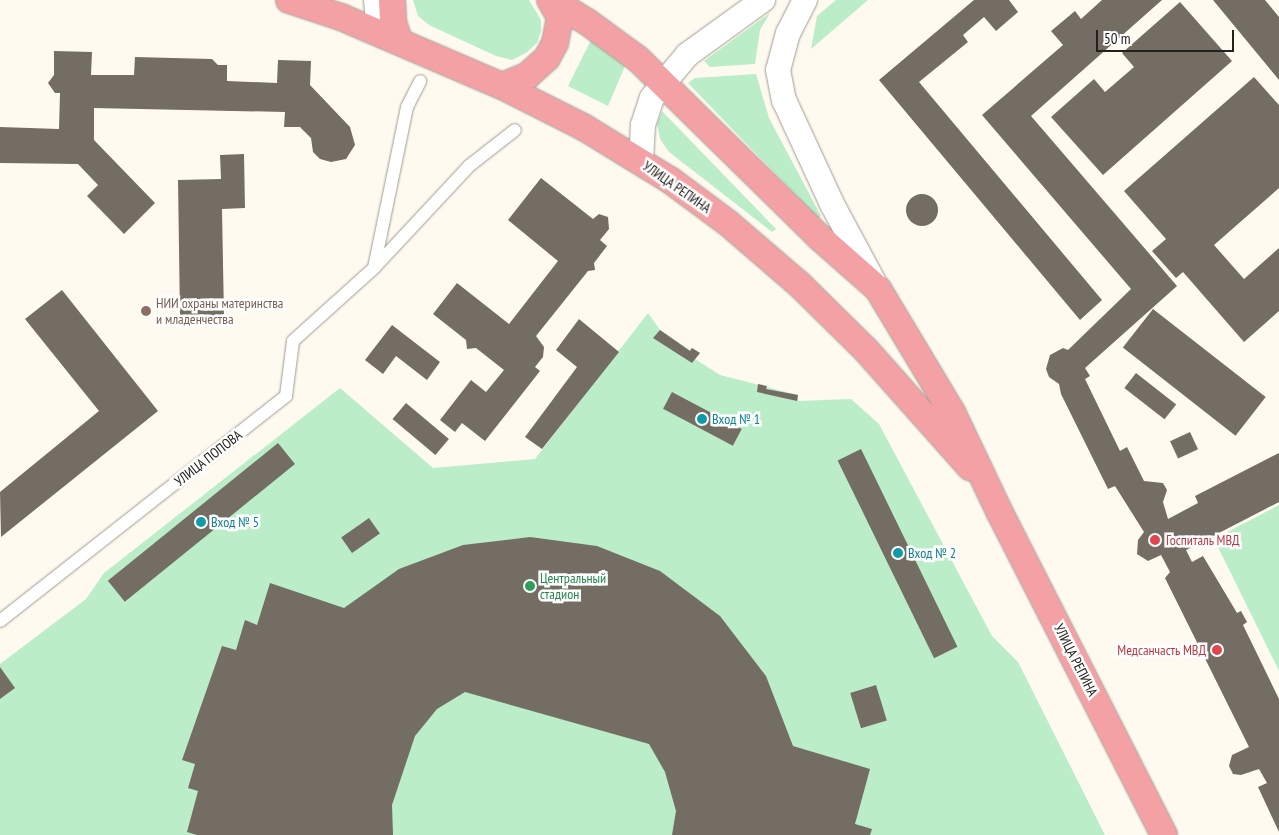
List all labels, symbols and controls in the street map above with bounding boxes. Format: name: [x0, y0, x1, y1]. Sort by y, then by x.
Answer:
scale bar: [1099, 20, 1236, 52]
text: 50 m: [1104, 29, 1130, 48]
street label: УЛИЦА РЕПИНА: [640, 157, 714, 217]
place label: НИИ охраны материнства и младенчества: [156, 295, 283, 328]
marker: НИИ охраны материнства и младенчества: [140, 305, 152, 317]
place label: Вход № 1: [712, 411, 760, 427]
marker: Вход № 1: [696, 413, 708, 425]
street label: УЛИЦА ПОПОВА: [171, 426, 245, 490]
place label: Вход № 5: [211, 514, 259, 530]
marker: Вход № 5: [195, 516, 207, 528]
place label: Госпиталь МВД: [1166, 532, 1240, 548]
marker: Госпиталь МВД: [1148, 533, 1162, 547]
place label: Вход № 2: [908, 545, 956, 561]
marker: Вход № 2: [892, 547, 904, 559]
place label: Центральный стадион: [540, 570, 606, 602]
marker: Центральный стадион: [524, 580, 536, 592]
street label: УЛИЦА РЕПИНА: [1050, 621, 1102, 699]
place label: Медсанчасть МВД: [1117, 642, 1206, 658]
marker: Медсанчасть МВД: [1210, 643, 1224, 657]

